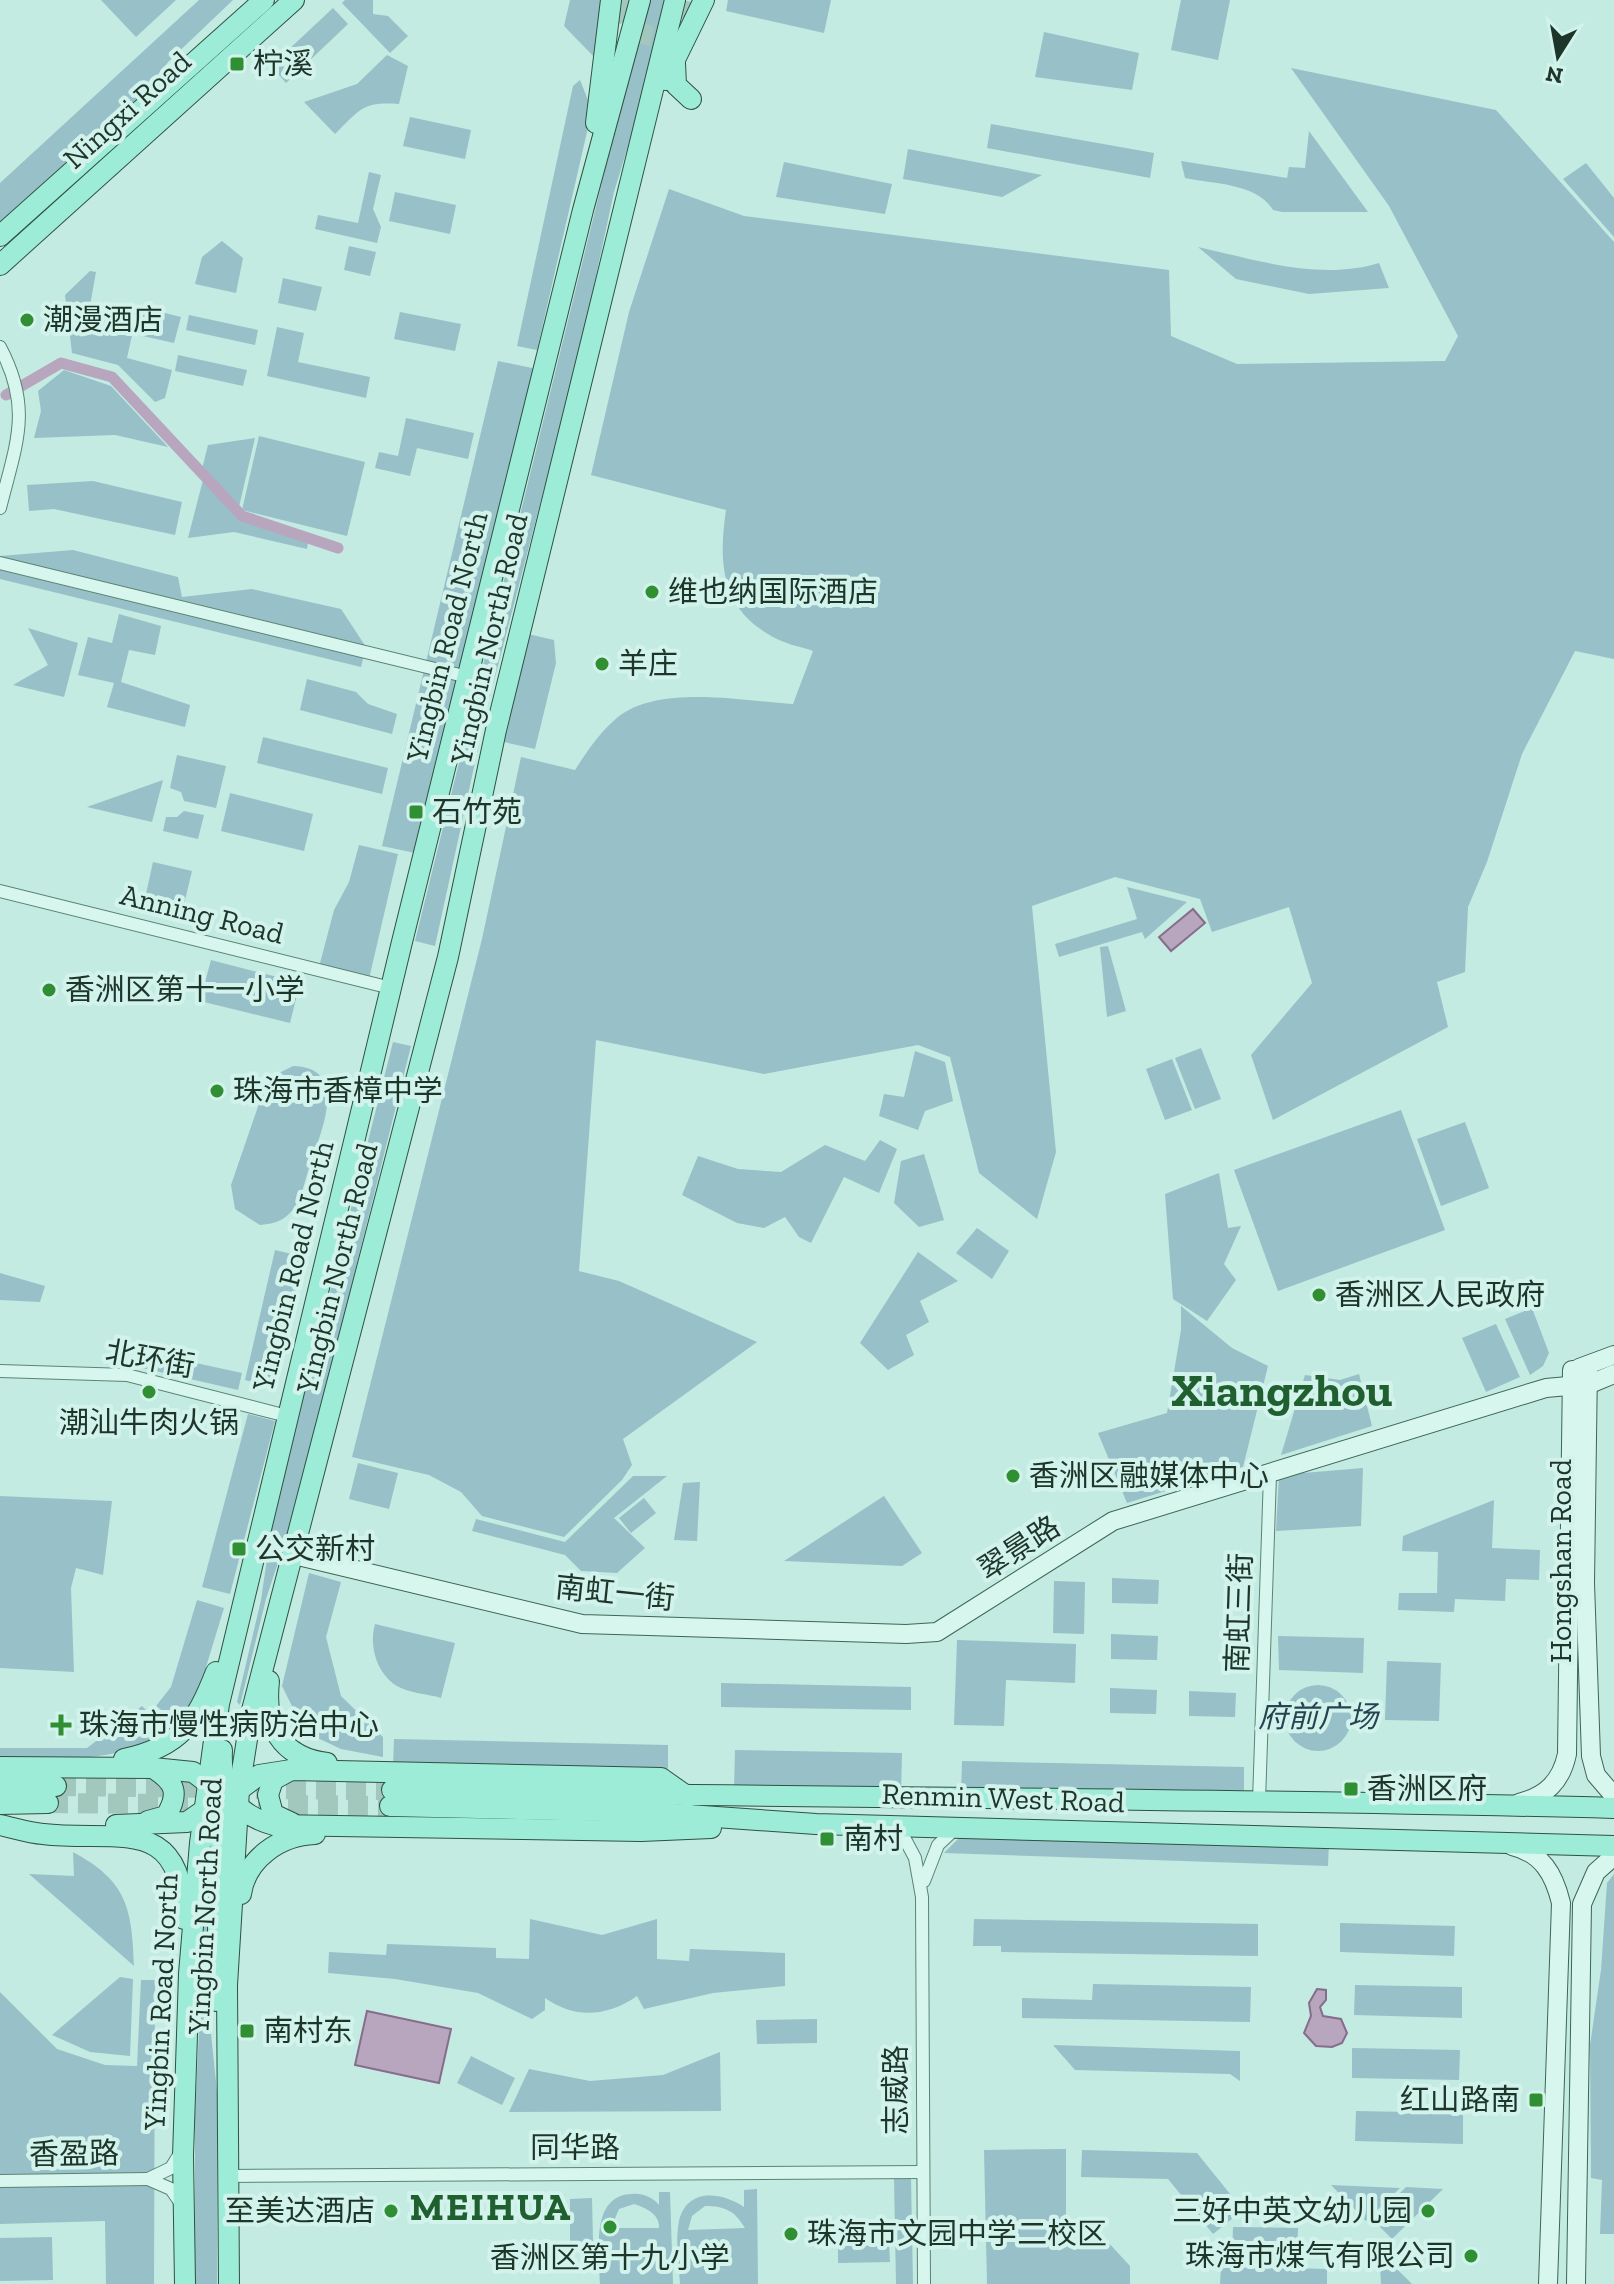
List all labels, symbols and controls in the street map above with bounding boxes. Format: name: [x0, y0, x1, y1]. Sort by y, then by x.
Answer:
north arrow: [1518, 16, 1598, 96]
street label: Ningxi Road: [56, 43, 198, 177]
place label: 柠溪: [253, 46, 313, 82]
marker: 柠溪: [228, 55, 246, 73]
text: N: [1543, 60, 1565, 90]
place label: 潮漫酒店: [43, 302, 163, 338]
marker: 潮漫酒店: [18, 311, 36, 329]
street label: Yingbin Road North: [398, 508, 496, 767]
street label: Yingbin North Road: [442, 509, 536, 769]
place label: 维也纳国际酒店: [668, 574, 878, 610]
marker: 维也纳国际酒店: [643, 583, 661, 601]
place label: 羊庄: [618, 646, 678, 682]
marker: 羊庄: [593, 655, 611, 673]
place label: 石竹苑: [432, 794, 522, 830]
marker: 石竹苑: [407, 803, 425, 821]
street label: Anning Road: [117, 876, 288, 952]
place label: 香洲区第十一小学: [65, 972, 305, 1008]
marker: 香洲区第十一小学: [40, 981, 58, 999]
place label: 珠海市香樟中学: [233, 1073, 443, 1109]
marker: 珠海市香樟中学: [208, 1082, 226, 1100]
street label: Yingbin Road North: [244, 1137, 342, 1396]
street label: Yingbin North Road: [288, 1139, 386, 1398]
place label: 香洲区人民政府: [1335, 1277, 1545, 1313]
marker: 香洲区人民政府: [1310, 1286, 1328, 1304]
street label: 北环街: [103, 1333, 197, 1385]
district label: Xiangzhou: [1172, 1363, 1392, 1418]
marker: 潮汕牛肉火锅: [140, 1383, 158, 1401]
place label: 潮汕牛肉火锅: [59, 1405, 239, 1441]
place label: 香洲区融媒体中心: [1029, 1458, 1269, 1494]
street label: Hongshan Road: [1543, 1459, 1579, 1663]
marker: 香洲区融媒体中心: [1004, 1467, 1022, 1485]
street label: 翠景路: [971, 1508, 1067, 1588]
place label: 公交新村: [255, 1531, 375, 1567]
marker: 公交新村: [230, 1540, 248, 1558]
street label: 南虹三街: [1219, 1552, 1259, 1674]
street label: 南虹一街: [553, 1569, 677, 1617]
park label: 府前广场: [1258, 1699, 1381, 1735]
place label: 珠海市慢性病防治中心: [79, 1707, 379, 1743]
marker: 珠海市慢性病防治中心: [50, 1714, 72, 1736]
place label: 香洲区府: [1367, 1771, 1487, 1807]
street label: Yingbin North Road: [180, 1776, 230, 2036]
street label: Renmin West Road: [881, 1776, 1126, 1820]
marker: 香洲区府: [1342, 1780, 1360, 1798]
place label: 南村: [843, 1821, 903, 1857]
marker: 南村: [818, 1830, 836, 1848]
street label: Yingbin Road North: [136, 1873, 186, 2132]
place label: 南村东: [263, 2013, 353, 2049]
marker: 南村东: [238, 2022, 256, 2040]
street label: 志威路: [878, 2045, 914, 2135]
place label: 红山路南: [1400, 2082, 1520, 2118]
marker: 红山路南: [1527, 2091, 1545, 2109]
street label: 同华路: [530, 2130, 620, 2166]
street label: 香盈路: [29, 2135, 119, 2173]
district label: MEIHUA: [410, 2184, 572, 2230]
place label: 至美达酒店: [225, 2193, 375, 2229]
place label: 三好中英文幼儿园: [1172, 2193, 1412, 2229]
marker: 至美达酒店: [382, 2202, 400, 2220]
marker: 三好中英文幼儿园: [1419, 2202, 1437, 2220]
place label: 珠海市文园中学二校区: [807, 2216, 1107, 2252]
marker: 香洲区第十九小学: [601, 2218, 619, 2236]
marker: 珠海市文园中学二校区: [782, 2225, 800, 2243]
place label: 珠海市煤气有限公司: [1185, 2238, 1455, 2274]
place label: 香洲区第十九小学: [490, 2240, 730, 2276]
marker: 珠海市煤气有限公司: [1462, 2247, 1480, 2265]

